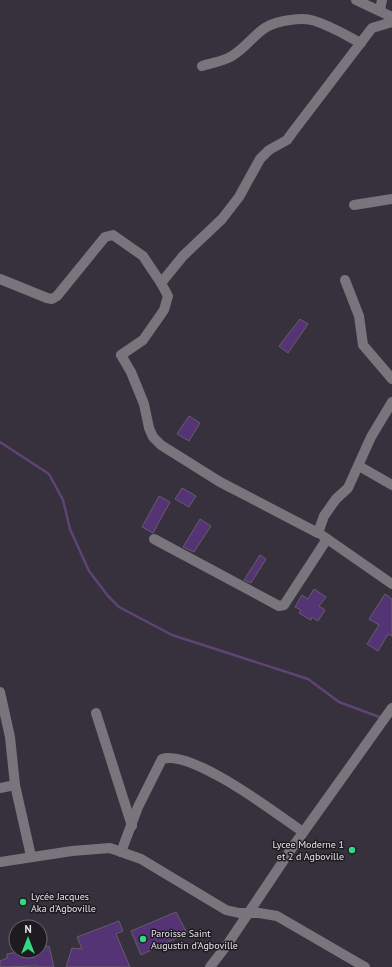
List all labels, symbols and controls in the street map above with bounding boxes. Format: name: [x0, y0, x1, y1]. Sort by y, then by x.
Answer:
place label: Lycee Moderne 1 et 2 d Agboville: [272, 838, 344, 863]
marker: Lycee Moderne 1 et 2 d Agboville: [347, 845, 357, 855]
place label: Lycée Jacques Aka d'Agboville: [31, 890, 96, 915]
marker: Lycée Jacques Aka d'Agboville: [18, 897, 28, 907]
north arrow: [8, 919, 48, 959]
text: N: [24, 922, 32, 936]
place label: Paroisse Saint Augustin d'Agboville: [151, 927, 238, 952]
marker: Paroisse Saint Augustin d'Agboville: [138, 934, 148, 944]

